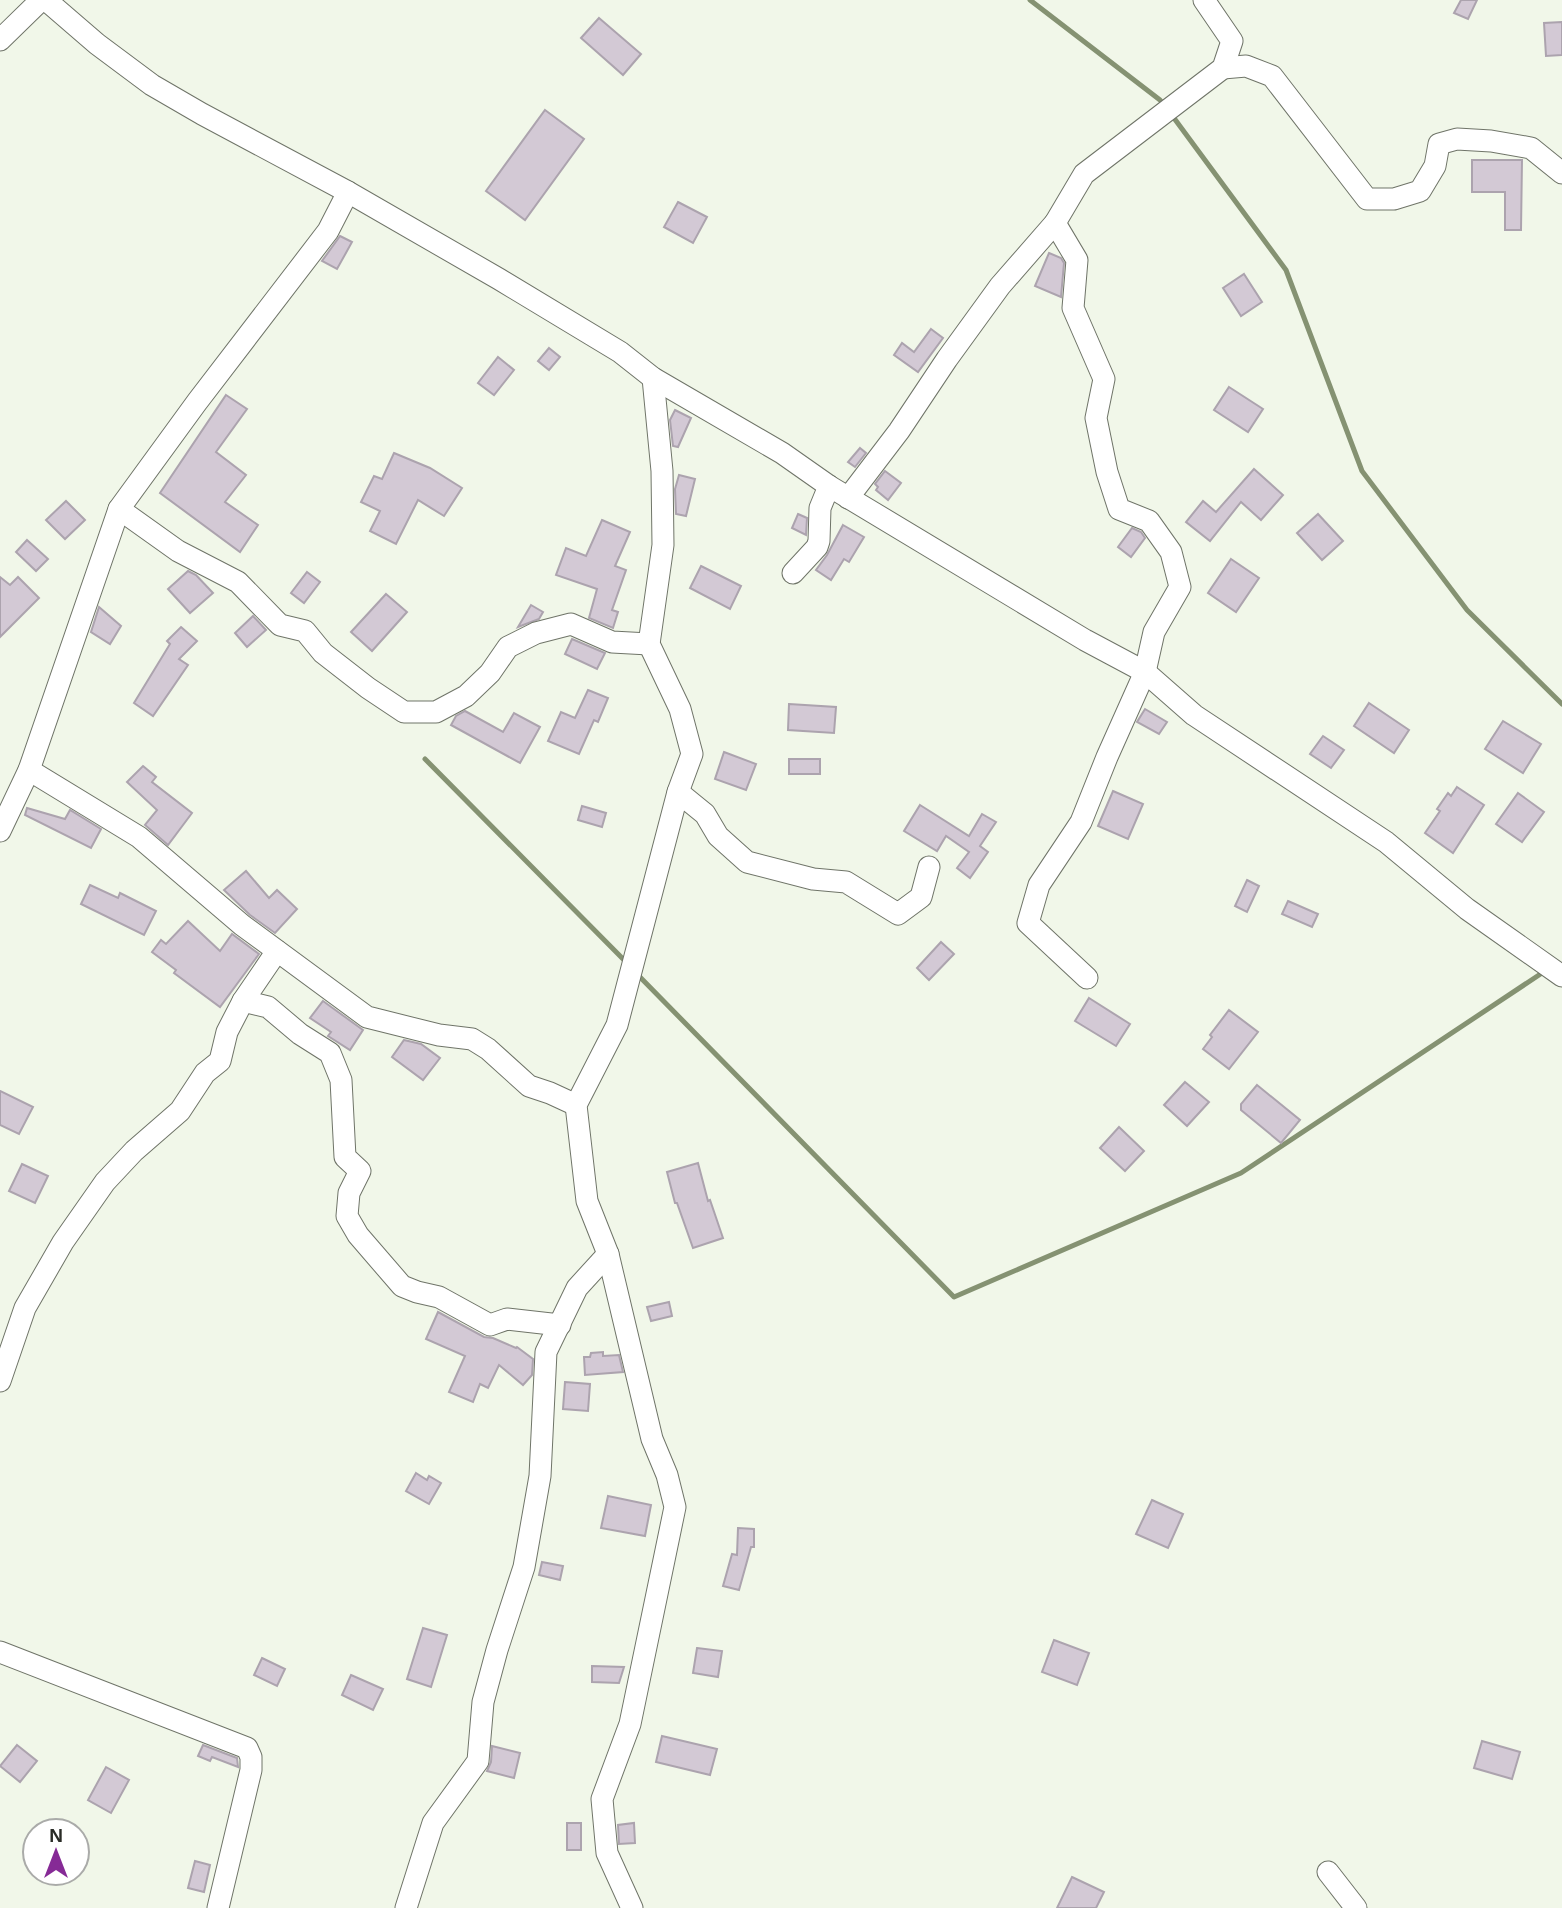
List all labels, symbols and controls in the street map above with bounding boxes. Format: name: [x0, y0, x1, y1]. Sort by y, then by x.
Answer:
north arrow: [21, 1817, 91, 1887]
text: N: [49, 1825, 63, 1846]

